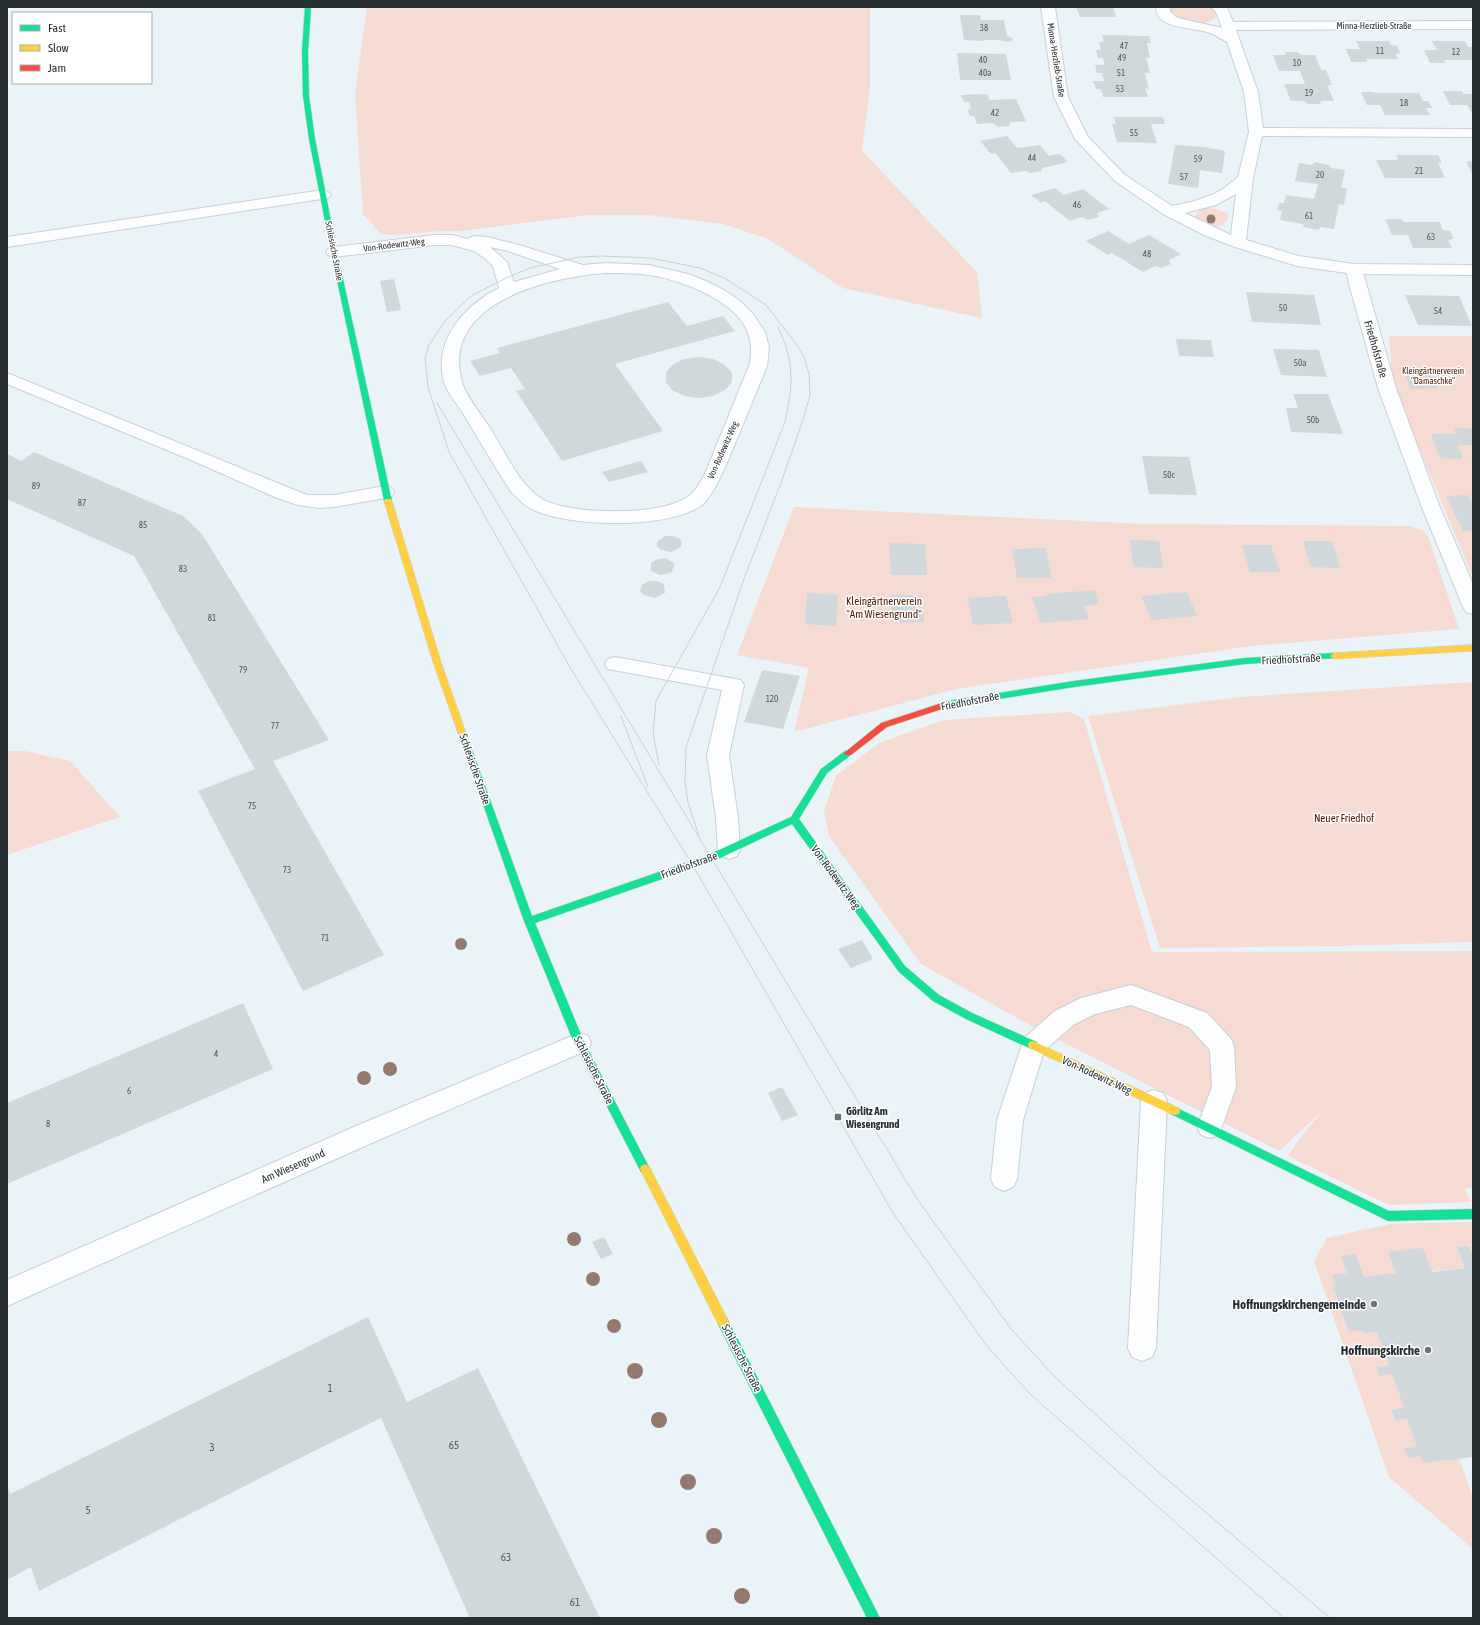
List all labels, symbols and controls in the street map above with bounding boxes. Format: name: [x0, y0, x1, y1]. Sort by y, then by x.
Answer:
legend: [12, 12, 152, 84]
text: Fast: [48, 21, 66, 35]
street label: Minna-Herzlieb-Straße: [1337, 21, 1411, 31]
street label: Minna-Herzlieb-Straße: [1045, 22, 1067, 98]
house number: 38: [980, 23, 988, 33]
text: Slow: [48, 41, 69, 55]
house number: 47: [1120, 41, 1128, 51]
house number: 11: [1376, 46, 1384, 56]
house number: 12: [1452, 47, 1460, 57]
house number: 49: [1118, 53, 1126, 63]
house number: 40: [979, 55, 987, 65]
house number: 10: [1293, 58, 1301, 68]
text: Jam: [48, 61, 66, 75]
house number: 40a: [979, 68, 991, 78]
house number: 51: [1117, 68, 1125, 78]
house number: 53: [1116, 84, 1124, 94]
house number: 19: [1305, 88, 1313, 98]
house number: 18: [1400, 98, 1408, 108]
house number: 42: [991, 108, 999, 118]
house number: 55: [1130, 128, 1138, 138]
house number: 44: [1028, 153, 1036, 163]
house number: 59: [1194, 154, 1202, 164]
house number: 21: [1415, 166, 1423, 176]
house number: 20: [1316, 170, 1324, 180]
house number: 57: [1180, 172, 1188, 182]
house number: 46: [1073, 200, 1081, 210]
house number: 61: [1305, 211, 1313, 221]
street label: Schlesische Straße: [323, 220, 345, 282]
house number: 63: [1427, 232, 1435, 242]
street label: Von-Rodewitz-Weg: [363, 236, 425, 254]
house number: 48: [1143, 249, 1151, 259]
house number: 50: [1279, 303, 1287, 313]
house number: 54: [1434, 306, 1442, 316]
street label: Friedhofstraße: [1362, 319, 1390, 379]
house number: 50a: [1294, 358, 1306, 368]
park label: Kleingärtnerverein "Damaschke": [1402, 366, 1464, 386]
house number: 50b: [1307, 415, 1319, 425]
street label: Von-Rodewitz-Weg: [706, 420, 740, 480]
house number: 50c: [1163, 470, 1176, 480]
house number: 89: [32, 481, 40, 491]
house number: 87: [78, 498, 86, 508]
house number: 85: [139, 520, 147, 530]
house number: 83: [179, 564, 187, 574]
park label: Kleingärtnerverein "Am Wiesengrund": [846, 595, 922, 620]
house number: 81: [208, 613, 216, 623]
street label: Friedhofstraße: [1261, 651, 1321, 667]
house number: 79: [239, 665, 247, 675]
street label: Friedhofstraße: [940, 689, 1000, 713]
house number: 120: [766, 694, 778, 704]
house number: 77: [271, 721, 279, 731]
street label: Schlesische Straße: [457, 732, 493, 806]
house number: 75: [248, 801, 256, 811]
park label: Neuer Friedhof: [1314, 812, 1374, 824]
street label: Von-Rodewitz-Weg: [809, 843, 863, 911]
street label: Friedhofstraße: [659, 849, 719, 881]
house number: 73: [283, 865, 291, 875]
house number: 71: [321, 933, 329, 943]
street label: Schlesische Straße: [572, 1034, 616, 1106]
house number: 4: [214, 1049, 218, 1059]
street label: Von-Rodewitz-Weg: [1060, 1054, 1134, 1096]
house number: 6: [127, 1086, 131, 1096]
place label: Görlitz Am Wiesengrund: [845, 1105, 900, 1130]
marker: Görlitz Am Wiesengrund: [833, 1112, 843, 1122]
house number: 8: [46, 1119, 50, 1129]
street label: Am Wiesengrund: [259, 1147, 327, 1185]
place label: Hoffnungskirchengemeinde: [1233, 1297, 1366, 1312]
marker: Hoffnungskirchengemeinde: [1369, 1299, 1379, 1309]
street label: Schlesische Straße: [720, 1322, 764, 1394]
place label: Hoffnungskirche: [1341, 1343, 1420, 1358]
marker: Hoffnungskirche: [1423, 1345, 1433, 1355]
house number: 1: [327, 1382, 333, 1394]
house number: 65: [449, 1439, 459, 1451]
house number: 3: [209, 1441, 215, 1453]
house number: 5: [85, 1504, 91, 1516]
house number: 63: [501, 1551, 511, 1563]
house number: 61: [570, 1596, 580, 1608]

